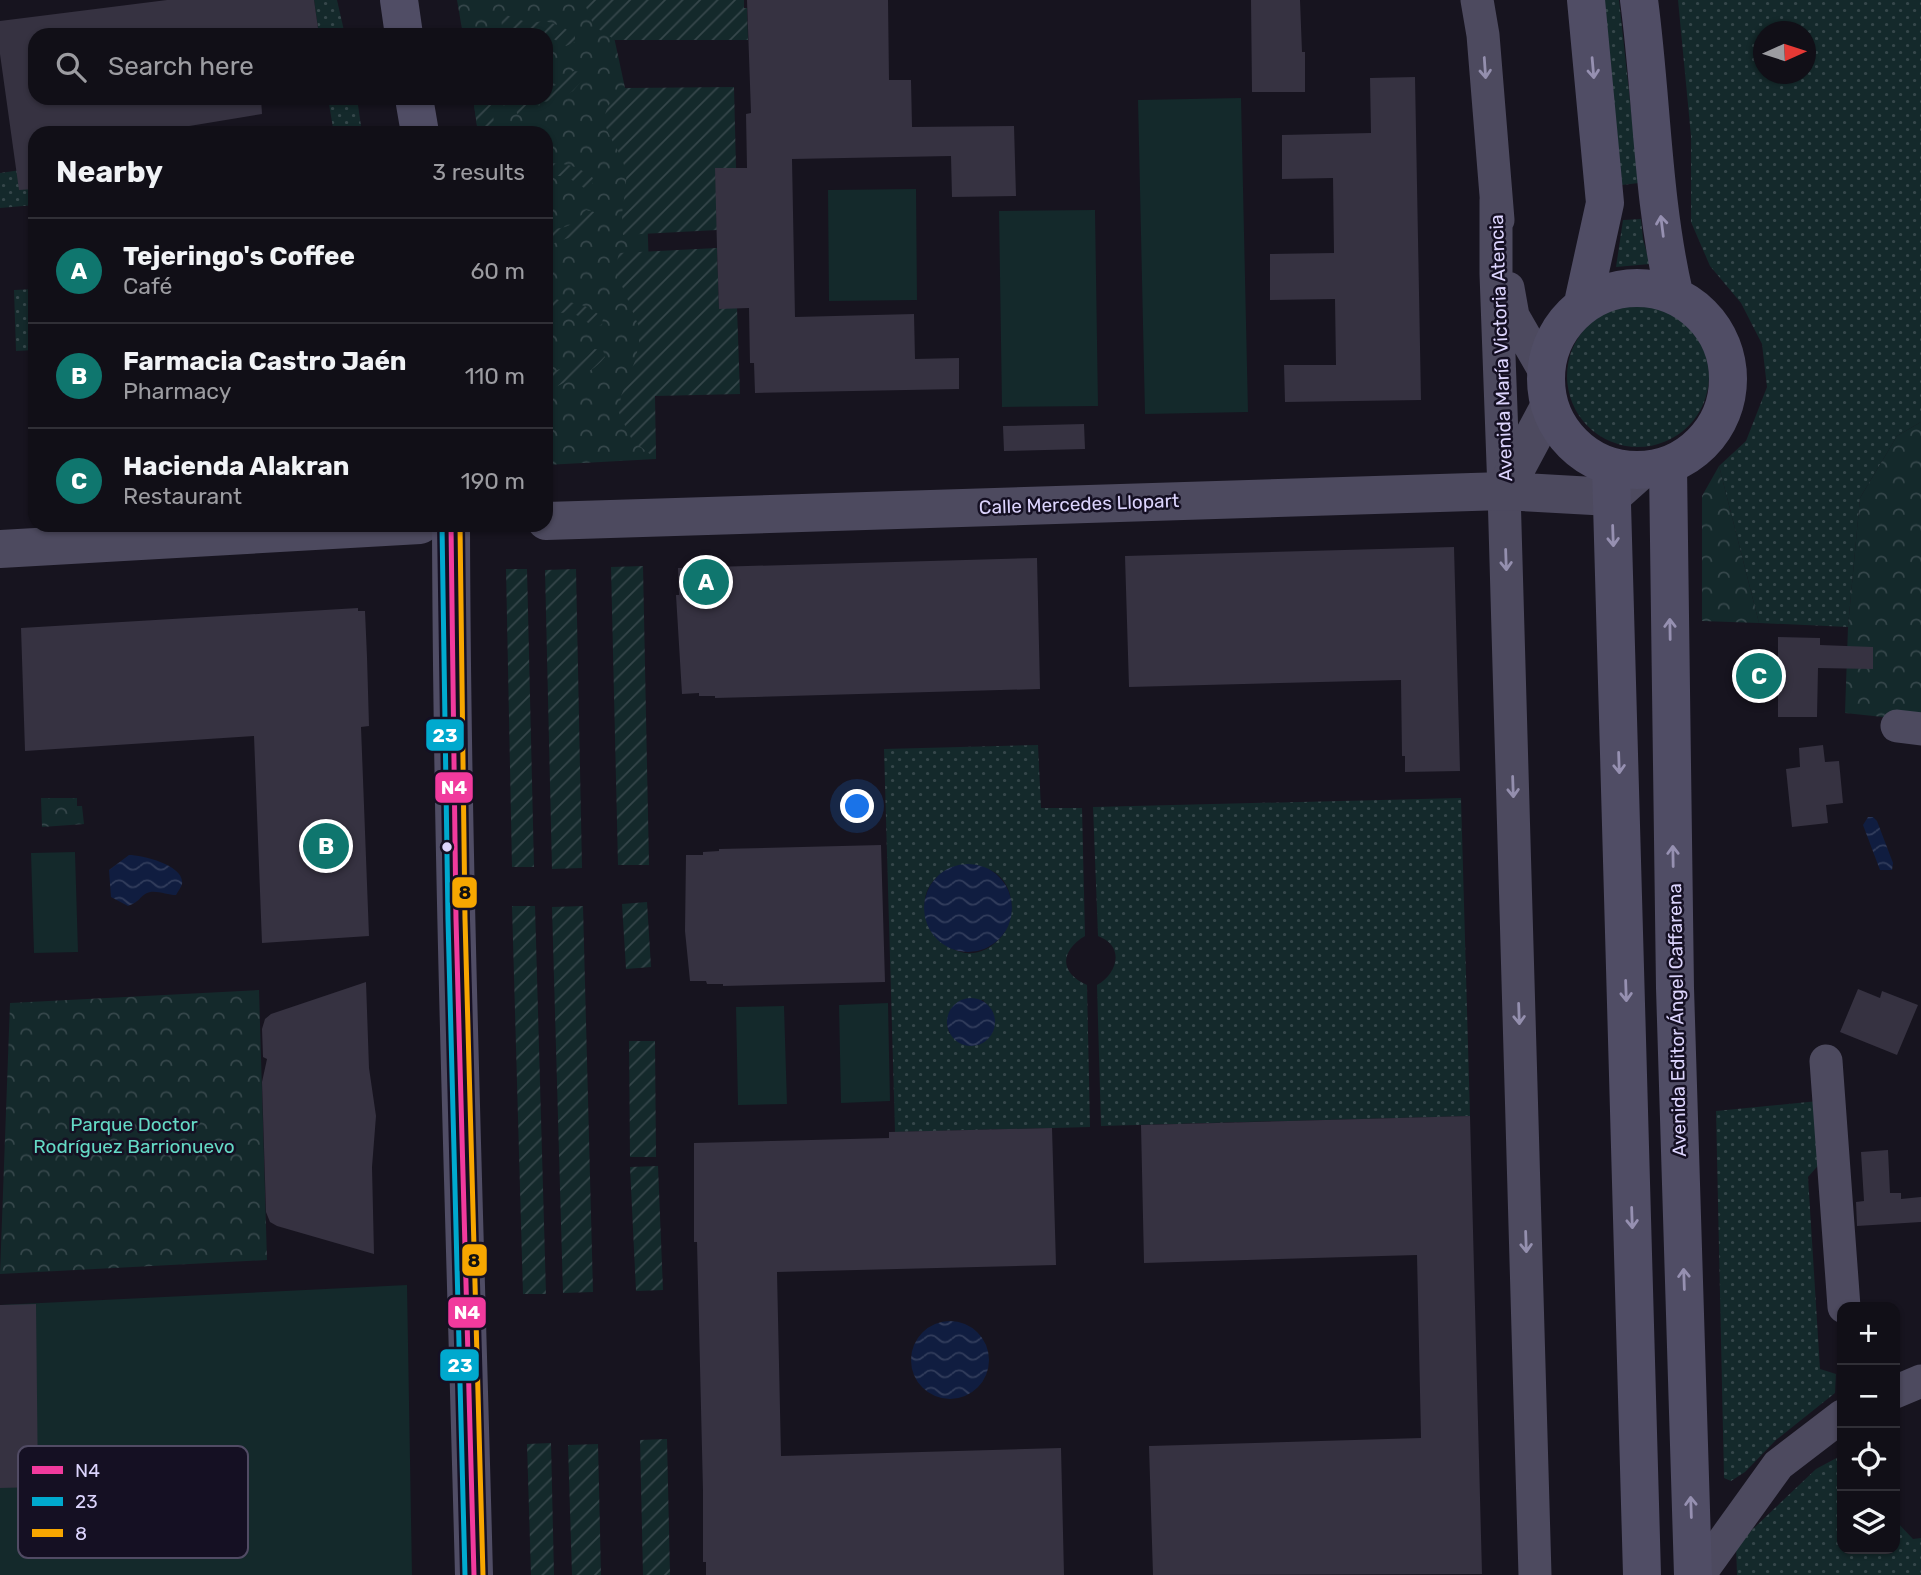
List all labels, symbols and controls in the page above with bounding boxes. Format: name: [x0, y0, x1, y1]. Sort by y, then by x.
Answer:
north arrow: [1753, 21, 1816, 84]
search box: [28, 28, 553, 105]
icon: search: [52, 48, 90, 86]
text: Search here: [108, 51, 254, 82]
one-way arrow: [1479, 56, 1492, 79]
one-way arrow: [1587, 56, 1600, 79]
text: Nearby: [56, 154, 163, 190]
text: 3 results: [432, 158, 525, 186]
street label: Avenida María Victoria Atencia: [1485, 214, 1517, 482]
one-way arrow: [1655, 216, 1668, 238]
text: Tejeringo's Coffee: [123, 241, 355, 272]
text: A: [71, 257, 87, 285]
text: 60 m: [470, 257, 525, 285]
text: Café: [123, 272, 172, 300]
text: Farmacia Castro Jaén: [123, 346, 407, 377]
text: B: [71, 362, 87, 390]
text: 110 m: [465, 362, 525, 390]
text: Pharmacy: [123, 377, 231, 405]
text: Hacienda Alakran: [123, 451, 350, 482]
text: C: [71, 467, 87, 495]
text: 190 m: [461, 467, 525, 495]
text: Restaurant: [123, 482, 242, 510]
street label: Calle Mercedes Llopart: [978, 489, 1180, 519]
one-way arrow: [1606, 524, 1619, 547]
one-way arrow: [1500, 548, 1513, 571]
pin: A: [683, 556, 729, 608]
one-way arrow: [1663, 617, 1677, 640]
pin: C: [1736, 650, 1782, 702]
line badge: 23: [425, 718, 465, 752]
text: 23: [433, 724, 457, 747]
one-way arrow: [1612, 752, 1626, 775]
line badge: N4: [434, 771, 474, 804]
one-way arrow: [1506, 775, 1519, 798]
text: N4: [441, 776, 467, 799]
your location: [840, 789, 874, 823]
pin: B: [303, 820, 349, 872]
unlabelled marker: [440, 840, 454, 854]
one-way arrow: [1666, 845, 1680, 868]
line badge: 8: [451, 876, 478, 909]
text: 8: [459, 881, 472, 904]
street label: Avenida Editor Ángel Caffarena: [1663, 883, 1691, 1157]
one-way arrow: [1619, 979, 1632, 1002]
one-way arrow: [1513, 1003, 1526, 1026]
park label: Parque Doctor Rodríguez Barrionuevo: [33, 1113, 235, 1158]
one-way arrow: [1626, 1206, 1639, 1229]
one-way arrow: [1519, 1230, 1532, 1253]
line badge: 8: [461, 1243, 488, 1277]
text: 8: [468, 1249, 481, 1272]
one-way arrow: [1677, 1268, 1690, 1291]
line badge: N4: [447, 1296, 487, 1329]
text: N4: [454, 1301, 480, 1324]
map controls: [1837, 1302, 1900, 1554]
button: +: [1837, 1302, 1900, 1365]
line badge: 23: [439, 1348, 480, 1382]
text: 23: [448, 1354, 472, 1377]
button: −: [1837, 1365, 1900, 1428]
button: locate: [1837, 1428, 1900, 1491]
legend: [18, 1446, 248, 1558]
text: N4: [75, 1459, 100, 1482]
text: 23: [75, 1490, 98, 1513]
button: layers: [1837, 1491, 1900, 1554]
one-way arrow: [1684, 1496, 1697, 1519]
text: 8: [75, 1522, 87, 1545]

